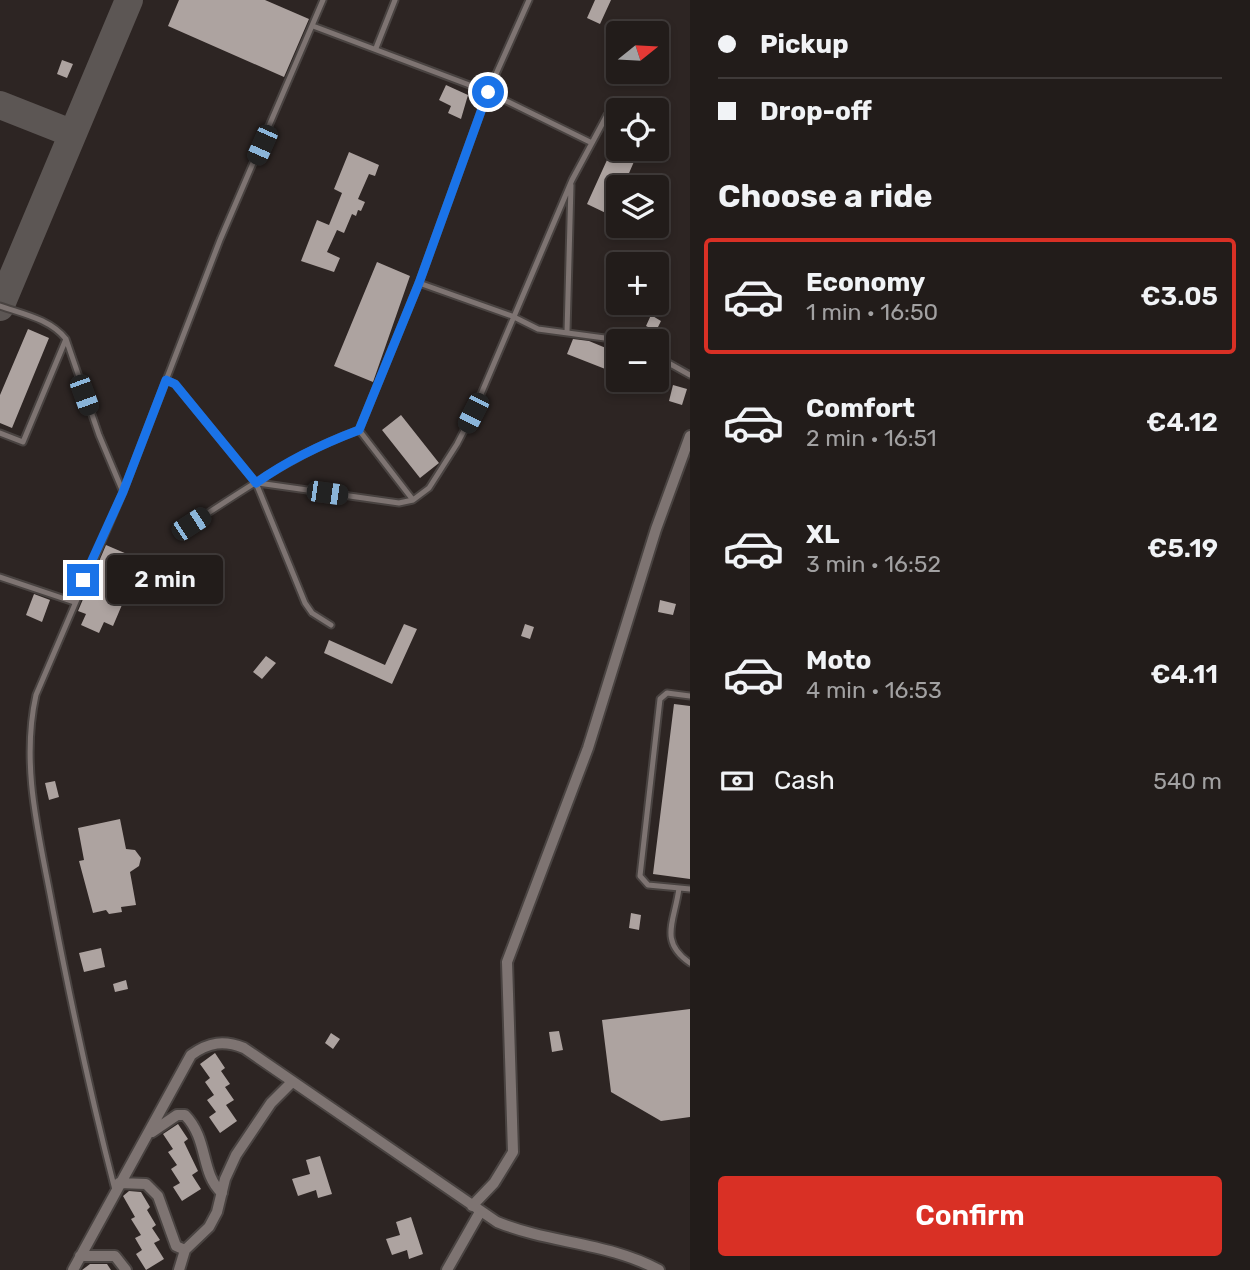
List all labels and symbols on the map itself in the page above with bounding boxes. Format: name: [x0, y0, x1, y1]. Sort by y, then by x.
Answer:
north arrow: [606, 21, 668, 84]
route start: [472, 76, 504, 108]
car: [244, 122, 281, 168]
car: [67, 372, 102, 418]
car: [455, 390, 492, 436]
car: [305, 480, 350, 506]
car: [168, 504, 215, 544]
callout: 2 min: [108, 556, 223, 604]
route end: [67, 564, 99, 596]

